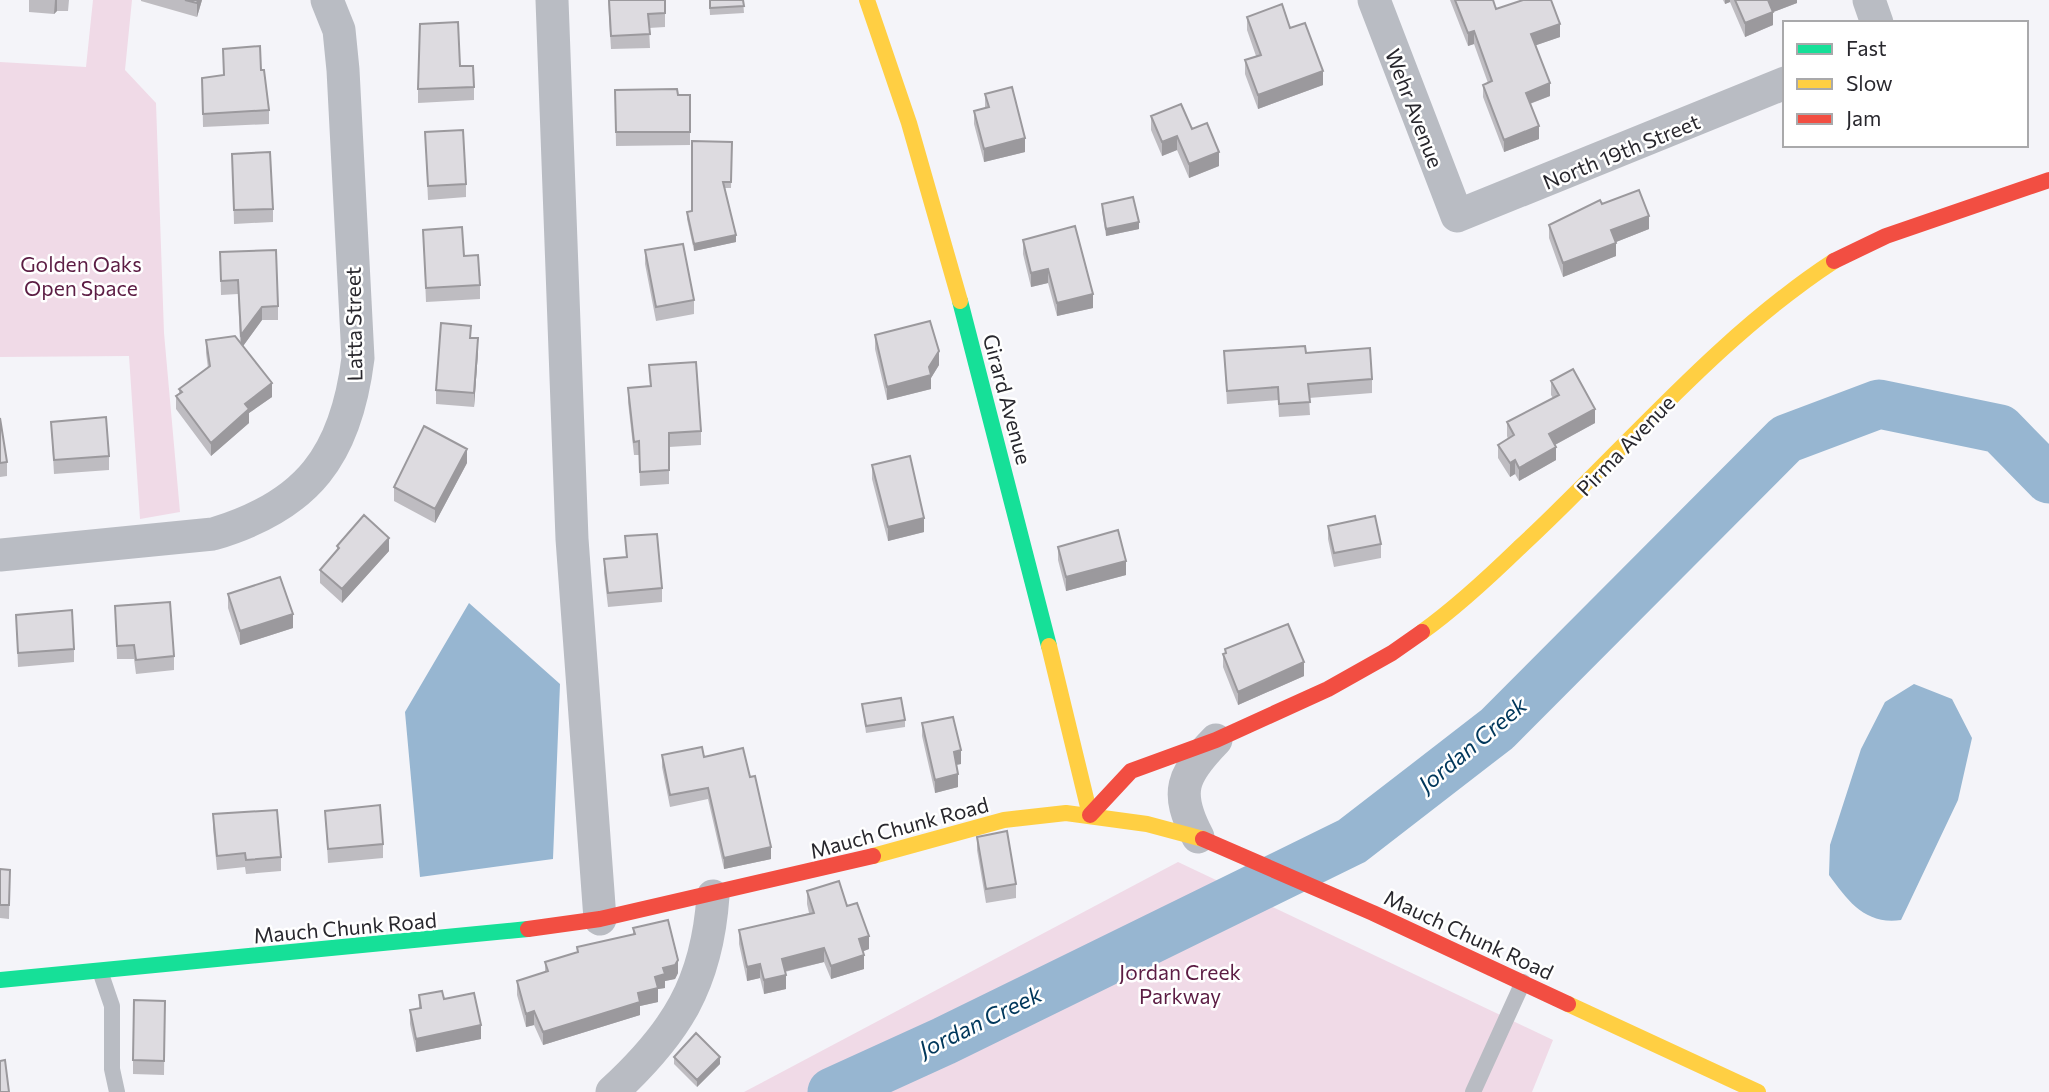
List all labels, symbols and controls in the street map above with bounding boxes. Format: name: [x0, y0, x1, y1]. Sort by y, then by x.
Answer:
legend: [1783, 21, 2028, 147]
text: Fast: [1846, 35, 1887, 60]
street label: Wehr Avenue: [1381, 45, 1449, 171]
text: Slow: [1846, 70, 1893, 95]
text: Jam: [1846, 105, 1881, 130]
street label: North 19th Street: [1539, 108, 1703, 194]
park label: Golden Oaks Open Space: [20, 251, 142, 300]
street label: Latta Street: [340, 266, 366, 382]
street label: Girard Avenue: [979, 331, 1037, 467]
street label: Pirma Avenue: [1571, 389, 1679, 501]
water label: Jordan Creek: [1410, 690, 1532, 799]
street label: Mauch Chunk Road: [807, 791, 991, 863]
street label: Mauch Chunk Road: [1380, 884, 1558, 984]
street label: Mauch Chunk Road: [252, 907, 438, 947]
park label: Jordan Creek Parkway: [1119, 959, 1241, 1008]
water label: Jordan Creek: [912, 979, 1047, 1064]

